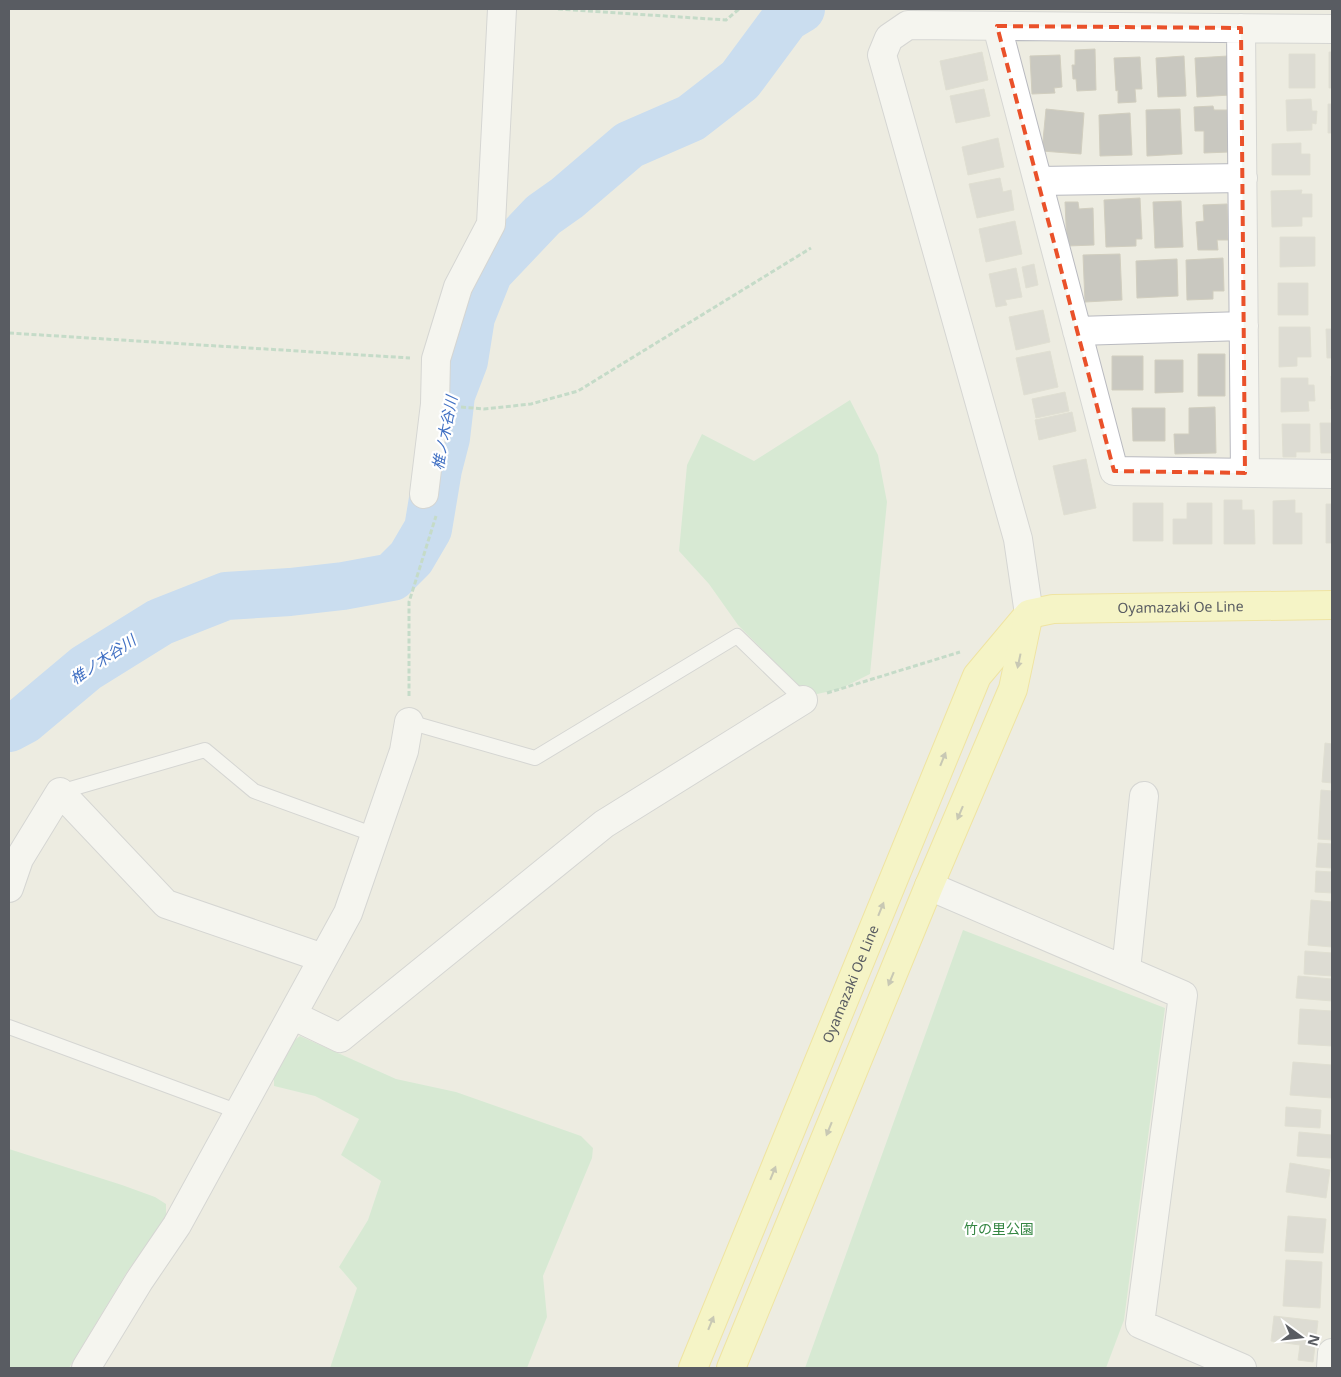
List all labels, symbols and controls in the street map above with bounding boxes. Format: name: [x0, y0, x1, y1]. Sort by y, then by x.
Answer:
water label: 椎ノ木谷川: [427, 392, 461, 472]
street label: Oyamazaki Oe Line: [1117, 596, 1244, 617]
water label: 椎ノ木谷川: [66, 629, 141, 688]
one-way arrow: [1015, 654, 1023, 669]
one-way arrow: [939, 752, 947, 766]
one-way arrow: [956, 805, 964, 820]
one-way arrow: [877, 901, 885, 916]
street label: Oyamazaki Oe Line: [817, 922, 883, 1046]
one-way arrow: [887, 972, 895, 987]
one-way arrow: [825, 1122, 833, 1136]
one-way arrow: [769, 1165, 777, 1180]
park label: 竹の里公園: [964, 1219, 1034, 1238]
north arrow: [1276, 1312, 1326, 1362]
one-way arrow: [708, 1316, 716, 1330]
text: N: [1303, 1333, 1325, 1348]

